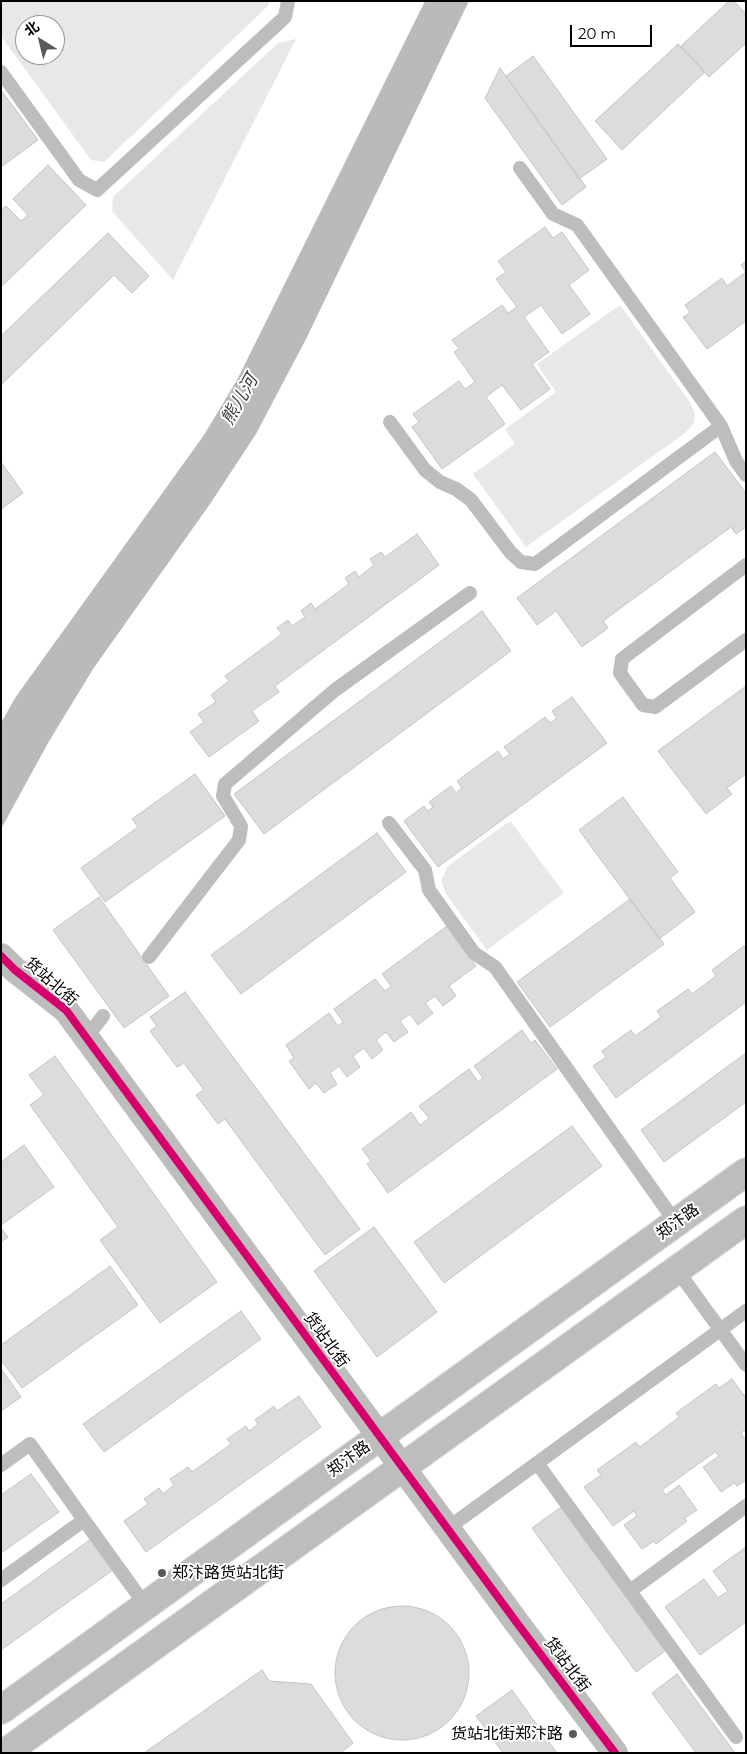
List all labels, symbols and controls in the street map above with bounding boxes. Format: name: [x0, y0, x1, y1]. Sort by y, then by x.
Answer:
north arrow: [15, 15, 65, 65]
scale bar: [572, 15, 654, 47]
text: 北: [21, 17, 43, 40]
text: 20 m: [578, 24, 616, 43]
water label: 熊儿河: [217, 371, 263, 429]
street label: 货站北街: [21, 954, 81, 1010]
street label: 郑汴路: [653, 1200, 703, 1244]
street label: 货站北街: [299, 1308, 353, 1372]
street label: 郑汴路: [324, 1437, 374, 1481]
place label: 郑汴路货站北街: [172, 1563, 284, 1583]
marker: 郑汴路货站北街: [156, 1567, 168, 1579]
street label: 货站北街: [540, 1634, 594, 1696]
place label: 货站北街郑汴路: [451, 1724, 563, 1744]
marker: 货站北街郑汴路: [567, 1728, 579, 1740]

